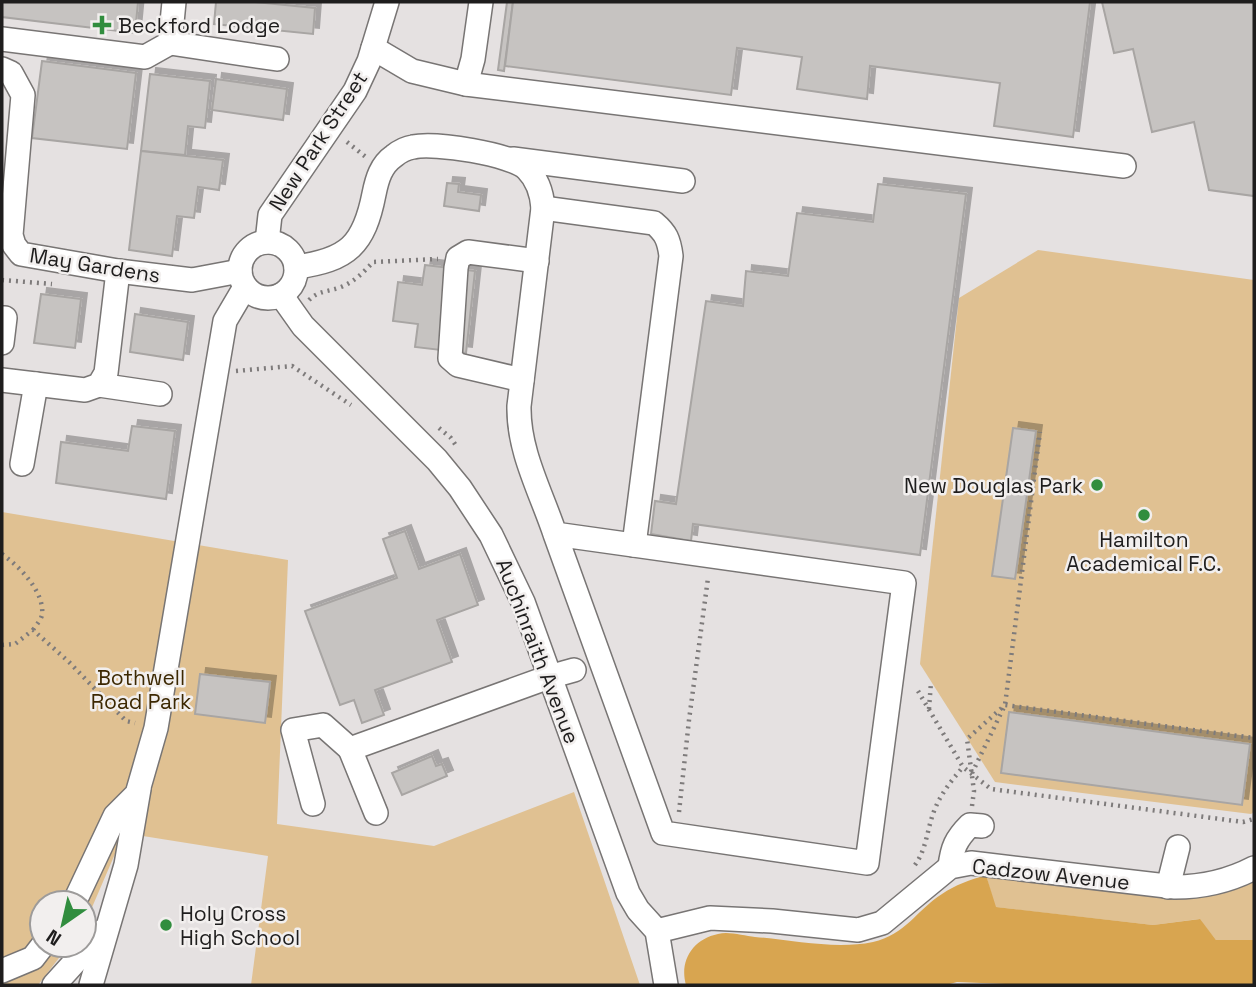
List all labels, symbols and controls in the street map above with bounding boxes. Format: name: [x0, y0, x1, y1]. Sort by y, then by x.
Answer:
place label: Beckford Lodge: [118, 12, 280, 39]
marker: Beckford Lodge: [92, 15, 112, 35]
street label: New Park Street: [263, 66, 373, 216]
street label: May Gardens: [28, 241, 162, 289]
place label: New Douglas Park: [904, 472, 1083, 499]
marker: New Douglas Park: [1089, 477, 1105, 493]
marker: Hamilton Academical F.C.: [1136, 507, 1152, 523]
place label: Hamilton Academical F.C.: [1066, 526, 1222, 577]
street label: Auchinraith Avenue: [490, 555, 586, 747]
park label: Bothwell Road Park: [91, 664, 191, 715]
street label: Cadzow Avenue: [971, 852, 1131, 896]
north arrow: [28, 889, 98, 959]
place label: Holy Cross High School: [180, 900, 300, 951]
marker: Holy Cross High School: [158, 917, 174, 933]
text: N: [42, 924, 66, 952]

